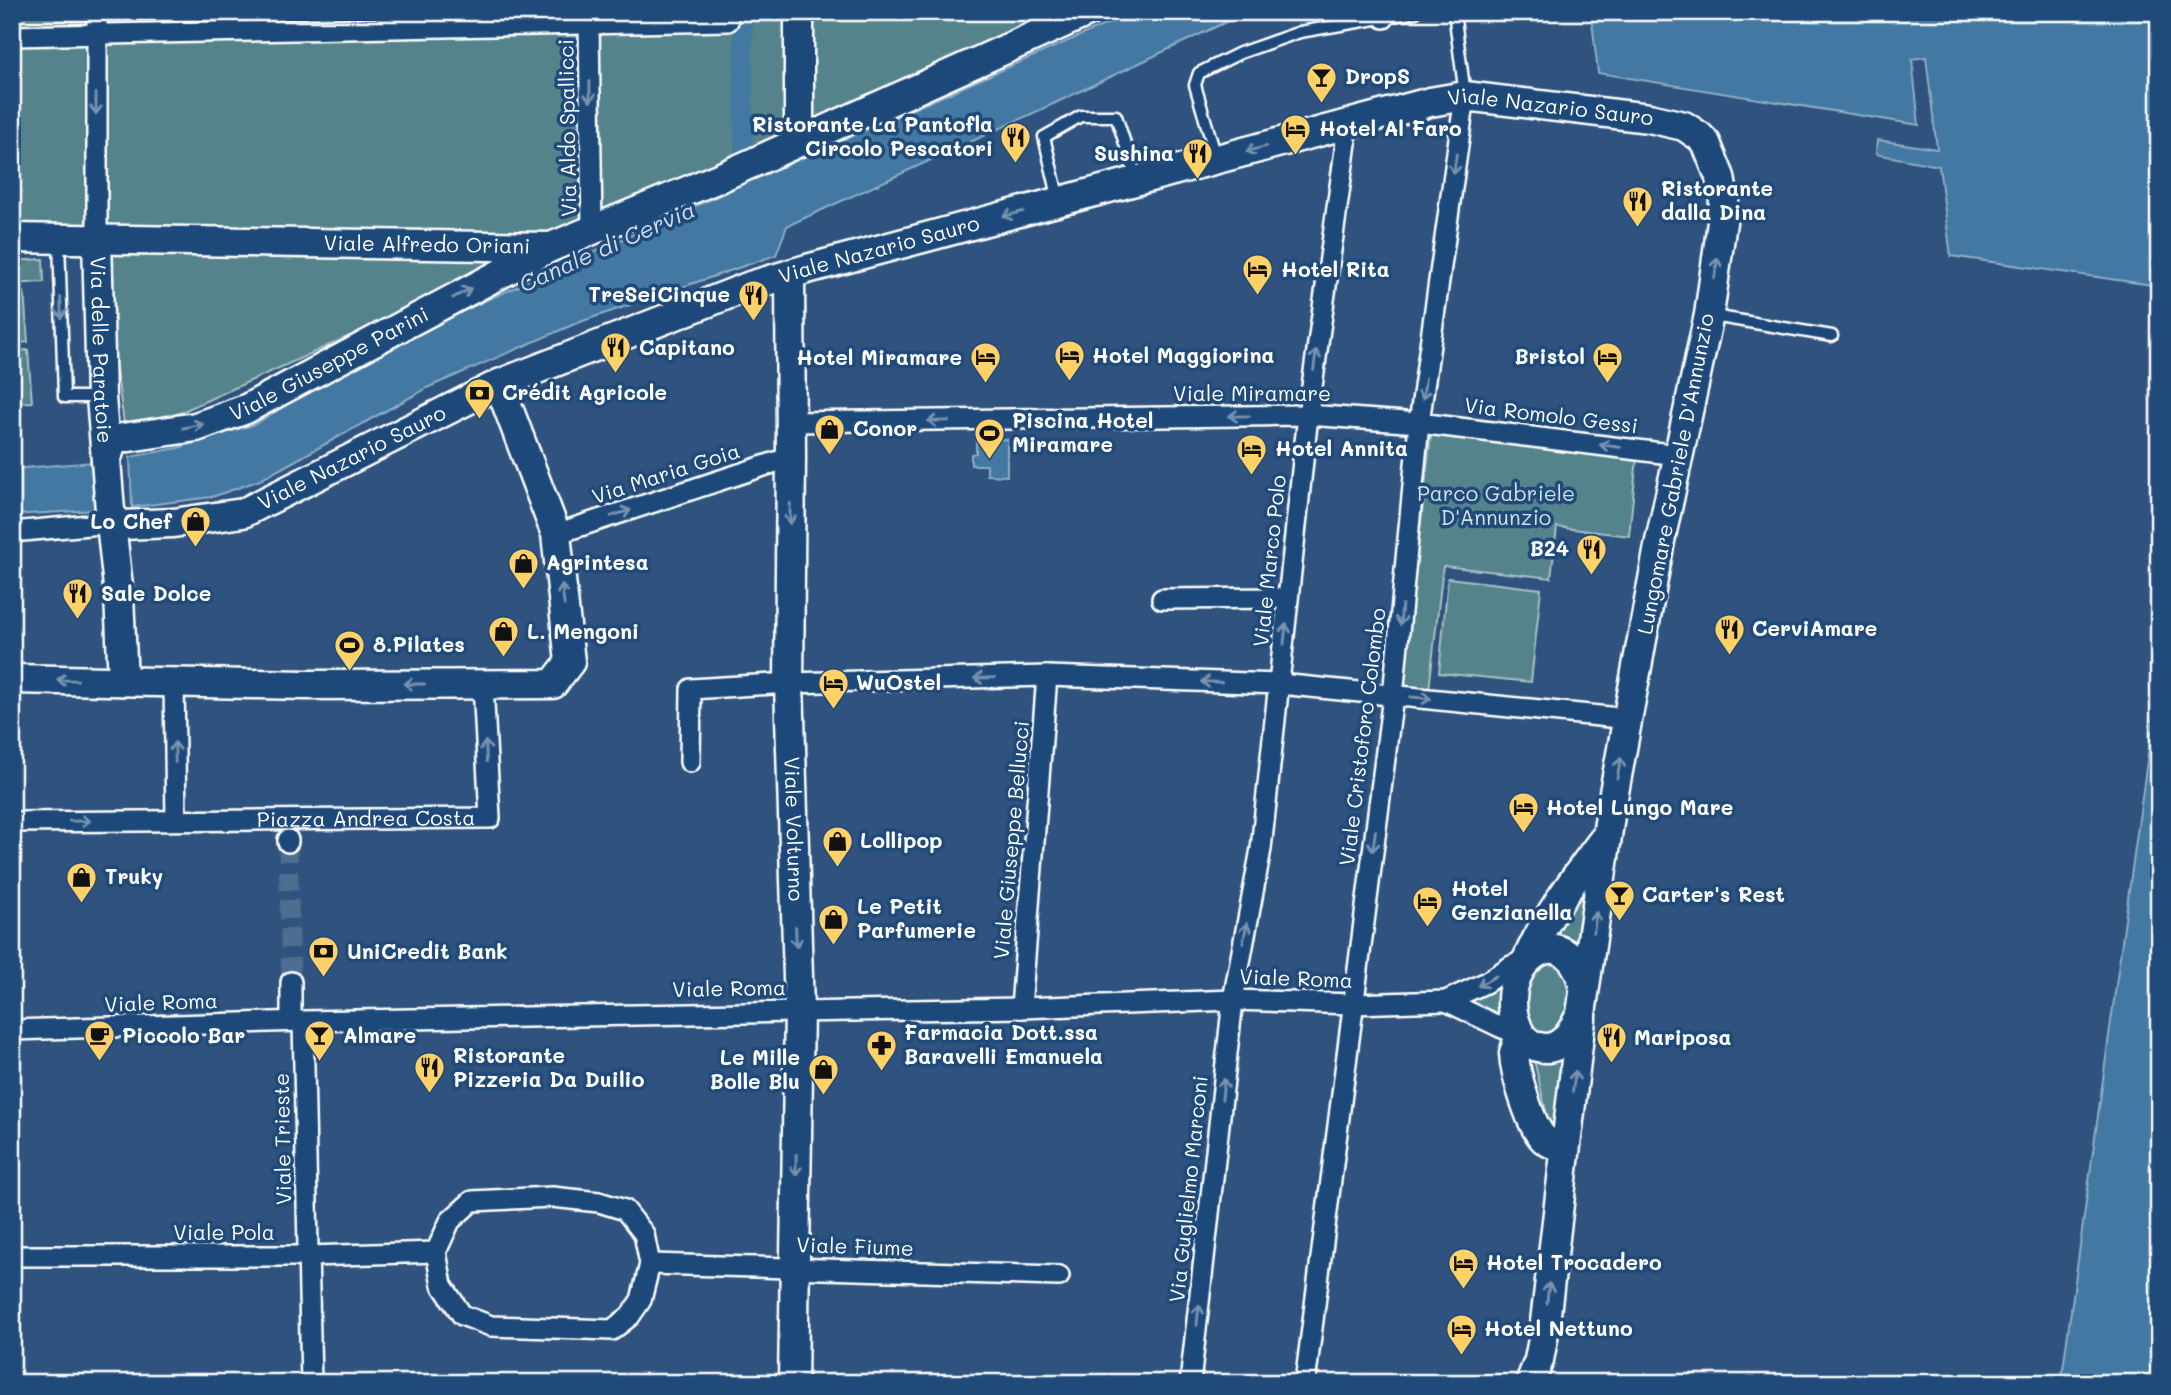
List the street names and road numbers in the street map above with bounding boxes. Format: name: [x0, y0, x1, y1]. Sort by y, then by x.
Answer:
street label: Via Aldo Spallicci: [551, 39, 582, 217]
street label: Viale Nazario Sauro: [1445, 81, 1655, 130]
street label: Viale Nazario Sauro: [775, 208, 982, 289]
street label: Viale Alfredo Oriani: [323, 228, 531, 259]
street label: Via delle Paratoie: [85, 256, 120, 444]
street label: Viale Giuseppe Parini: [225, 300, 433, 426]
street label: Lungomare Gabriele D'Annunzio: [1630, 311, 1719, 636]
street label: Viale Miramare: [1173, 379, 1331, 406]
street label: Via Romolo Gessi: [1463, 390, 1640, 439]
street label: Viale Nazario Sauro: [253, 398, 450, 515]
street label: Via Maria Goia: [588, 436, 743, 509]
street label: Viale Marco Polo: [1246, 473, 1291, 648]
street label: Viale Cristoforo Colombo: [1332, 606, 1391, 867]
street label: Viale Giuseppe Bellucci: [987, 719, 1034, 960]
street label: Viale Volturno: [779, 756, 811, 902]
street label: Piazza Andrea Costa: [257, 803, 475, 832]
street label: Viale Roma: [1239, 962, 1353, 993]
street label: Viale Roma: [672, 973, 786, 1002]
street label: Viale Roma: [104, 986, 218, 1017]
street label: Viale Trieste: [267, 1073, 296, 1205]
street label: Via Guglielmo Marconi: [1162, 1074, 1213, 1304]
street label: Viale Pola: [173, 1218, 275, 1245]
street label: Viale Fiume: [796, 1230, 914, 1261]

